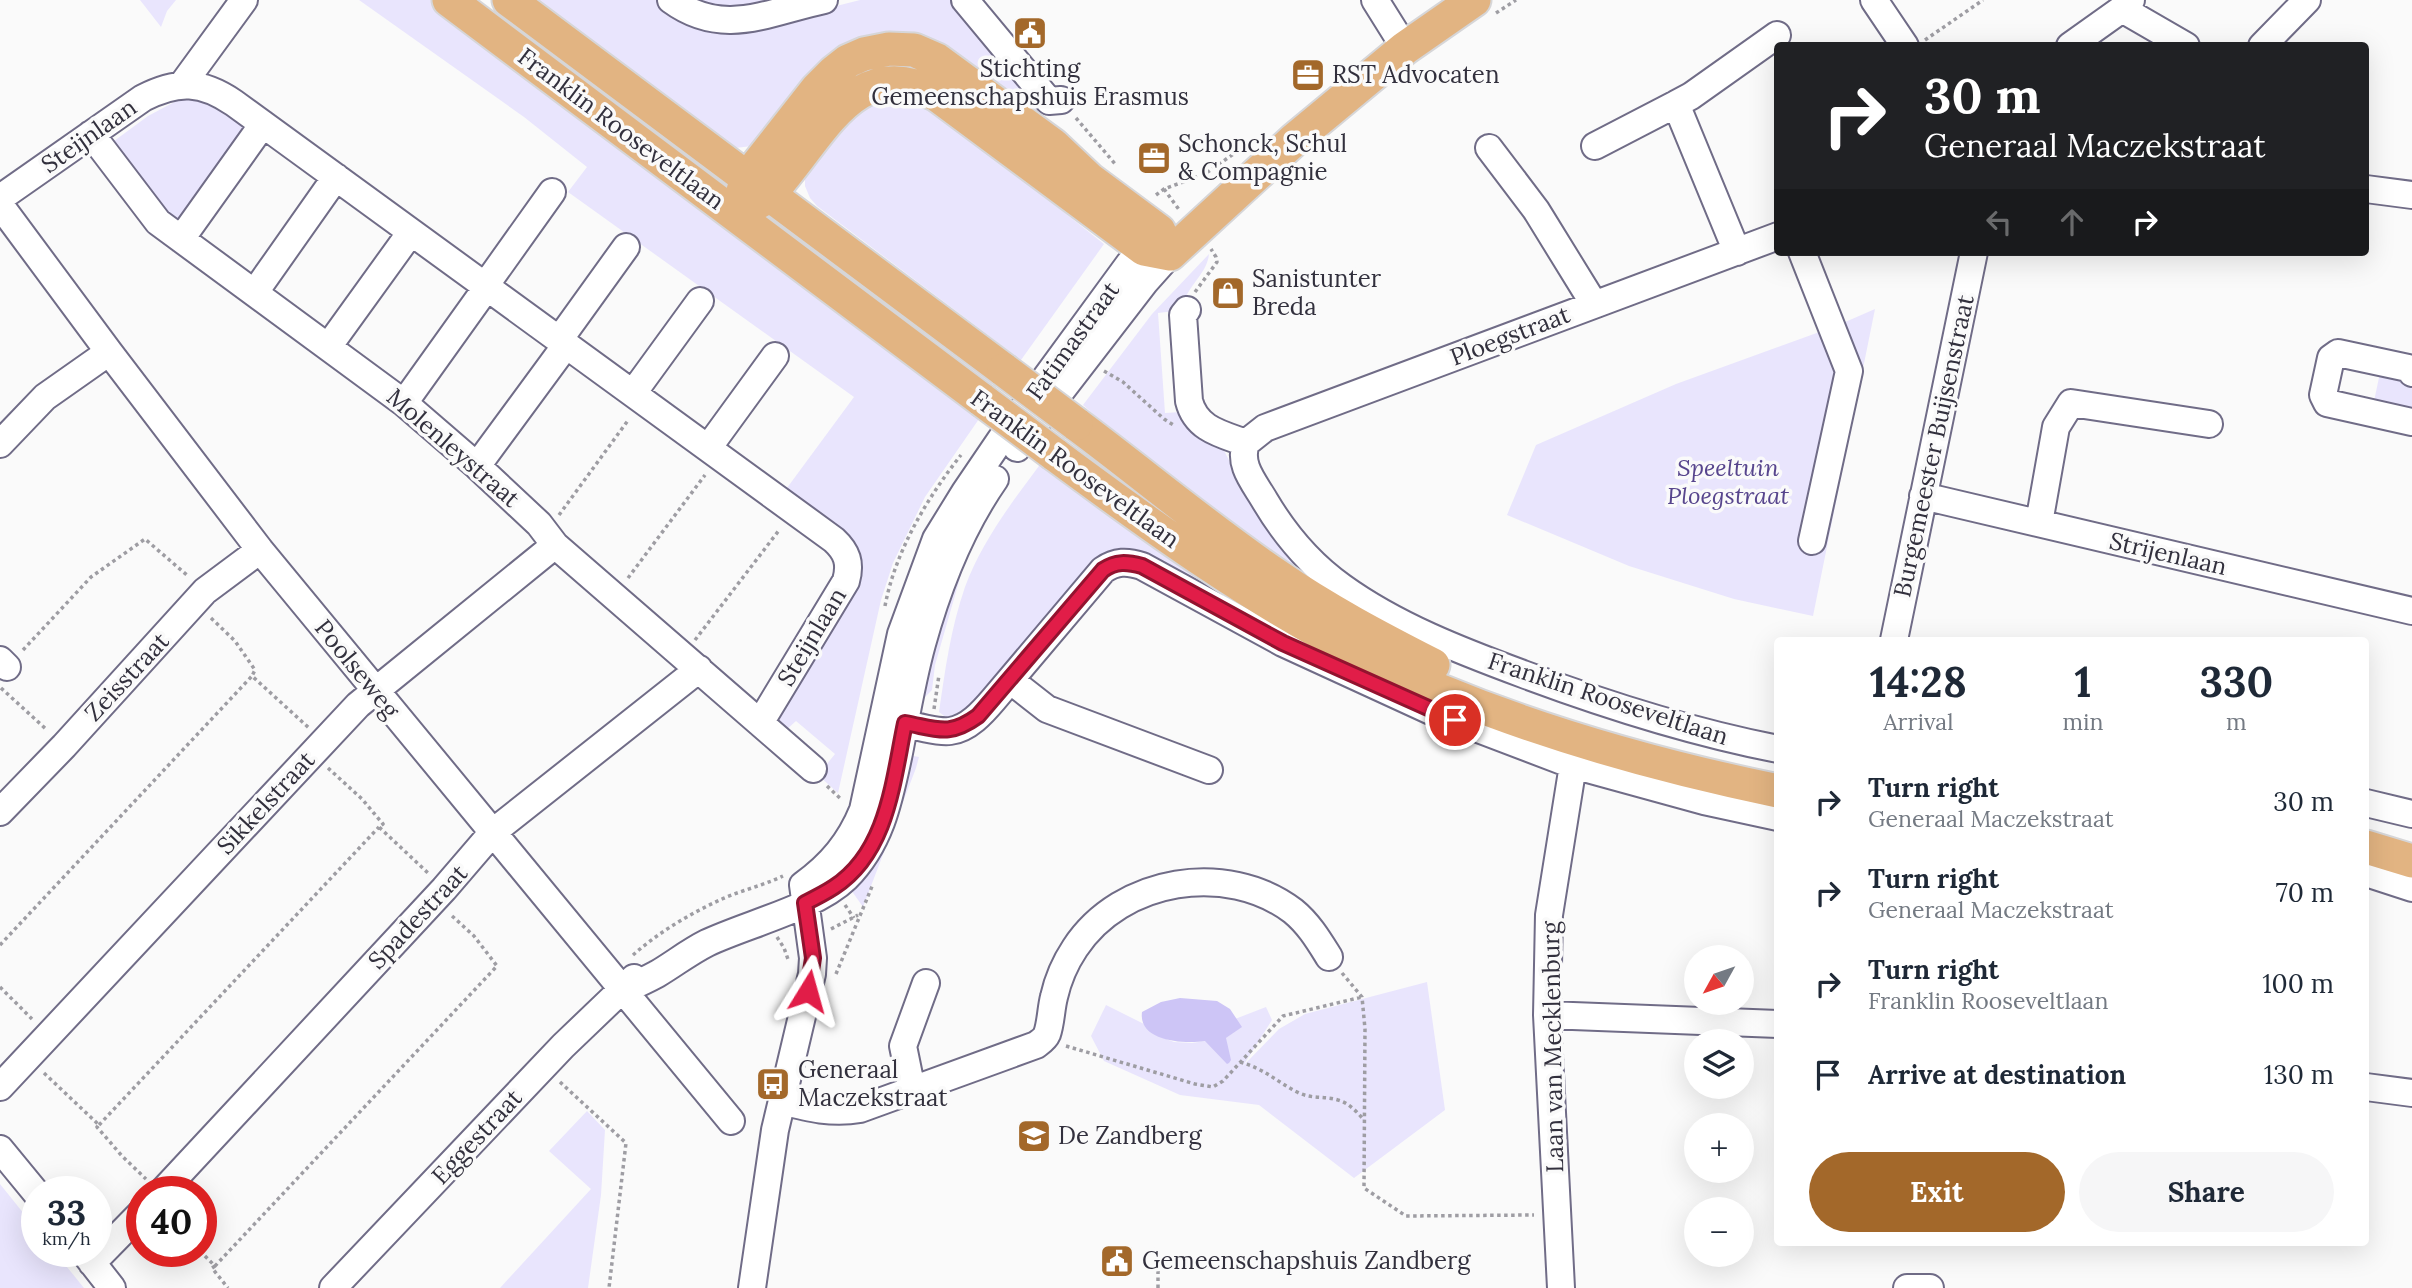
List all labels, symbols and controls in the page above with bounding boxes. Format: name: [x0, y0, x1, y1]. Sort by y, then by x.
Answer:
public building icon: Stichting Gemeenschapshuis Erasmus: [1011, 14, 1049, 52]
street label: Franklin Rooseveltlaan: [512, 41, 731, 216]
place label: Stichting Gemeenschapshuis Erasmus: [871, 53, 1189, 112]
office icon: RST Advocaten: [1289, 56, 1327, 94]
place label: RST Advocaten: [1332, 59, 1499, 90]
text: 30 m: [1924, 64, 2041, 126]
icon: right: [1809, 70, 1900, 161]
street label: Steijnlaan: [35, 92, 142, 180]
text: Generaal Maczekstraat: [1924, 125, 2266, 166]
place label: Schonck, Schul & Compagnie: [1178, 128, 1347, 187]
office icon: Schonck, Schul & Compagnie: [1135, 139, 1173, 177]
icon: left: [1980, 203, 2018, 241]
icon: ahead: [2053, 203, 2091, 241]
icon: right: [2126, 203, 2164, 241]
place label: Sanistunter Breda: [1252, 263, 1382, 322]
shop icon: Sanistunter Breda: [1209, 274, 1247, 312]
street label: Fatimastraat: [1019, 275, 1126, 406]
street label: Burgemeester Buijsenstraat: [1886, 291, 1981, 600]
street label: Ploegstraat: [1446, 298, 1575, 373]
street label: Molenleystraat: [380, 381, 527, 514]
street label: Franklin Rooseveltlaan: [965, 382, 1186, 555]
park label: Speeltuin Ploegstraat: [1667, 452, 1789, 511]
street label: Strijenlaan: [2106, 525, 2230, 582]
street label: Steijnlaan: [770, 582, 853, 692]
street label: Poolseweg: [308, 613, 407, 725]
street label: Zeisstraat: [78, 625, 176, 727]
street label: Franklin Rooseveltlaan: [1484, 645, 1732, 752]
text: 14:28: [1870, 655, 1967, 709]
text: 1: [2075, 655, 2092, 709]
text: 330: [2199, 655, 2273, 709]
pin: [1425, 690, 1485, 750]
icon: arrive: [1436, 701, 1474, 739]
text: Arrival: [1883, 707, 1953, 736]
text: min: [2063, 707, 2104, 736]
text: m: [2226, 707, 2247, 736]
street label: Sikkelstraat: [210, 744, 322, 861]
text: Turn right: [1868, 771, 1999, 804]
icon: right: [1809, 783, 1847, 821]
text: 30 m: [2273, 785, 2334, 818]
text: Generaal Maczekstraat: [1868, 804, 2114, 833]
street label: Spadestraat: [361, 857, 474, 976]
text: Turn right: [1868, 862, 1999, 895]
icon: right: [1809, 874, 1847, 912]
text: 70 m: [2276, 876, 2334, 909]
text: Generaal Maczekstraat: [1868, 895, 2114, 924]
street label: Laan van Mecklenburg: [1535, 920, 1570, 1173]
north arrow: [1684, 945, 1754, 1015]
map controls: [1684, 945, 1754, 1267]
text: Turn right: [1868, 953, 1999, 986]
position arrow: [771, 954, 845, 1028]
icon: right: [1809, 965, 1847, 1003]
text: 100 m: [2262, 967, 2334, 1000]
text: Franklin Rooseveltlaan: [1868, 986, 2108, 1015]
button: layers: [1684, 1029, 1754, 1099]
place label: Generaal Maczekstraat: [798, 1054, 948, 1113]
icon: arrive: [1809, 1056, 1847, 1094]
text: Arrive at destination: [1868, 1058, 2126, 1091]
text: 130 m: [2264, 1058, 2334, 1091]
bus stop icon: Generaal Maczekstraat: [754, 1065, 792, 1103]
street label: Eggestraat: [425, 1082, 529, 1191]
button: +: [1684, 1113, 1754, 1183]
school or university icon: De Zandberg: [1015, 1117, 1053, 1155]
place label: De Zandberg: [1058, 1120, 1202, 1151]
button: Exit: [1809, 1152, 2065, 1232]
button: Share: [2079, 1152, 2334, 1232]
speed limit sign: 40: [126, 1176, 217, 1267]
text: 33: [47, 1190, 86, 1235]
button: −: [1684, 1197, 1754, 1267]
text: km/h: [42, 1227, 91, 1250]
public building icon: Gemeenschapshuis Zandberg: [1098, 1242, 1136, 1280]
place label: Gemeenschapshuis Zandberg: [1142, 1245, 1471, 1276]

